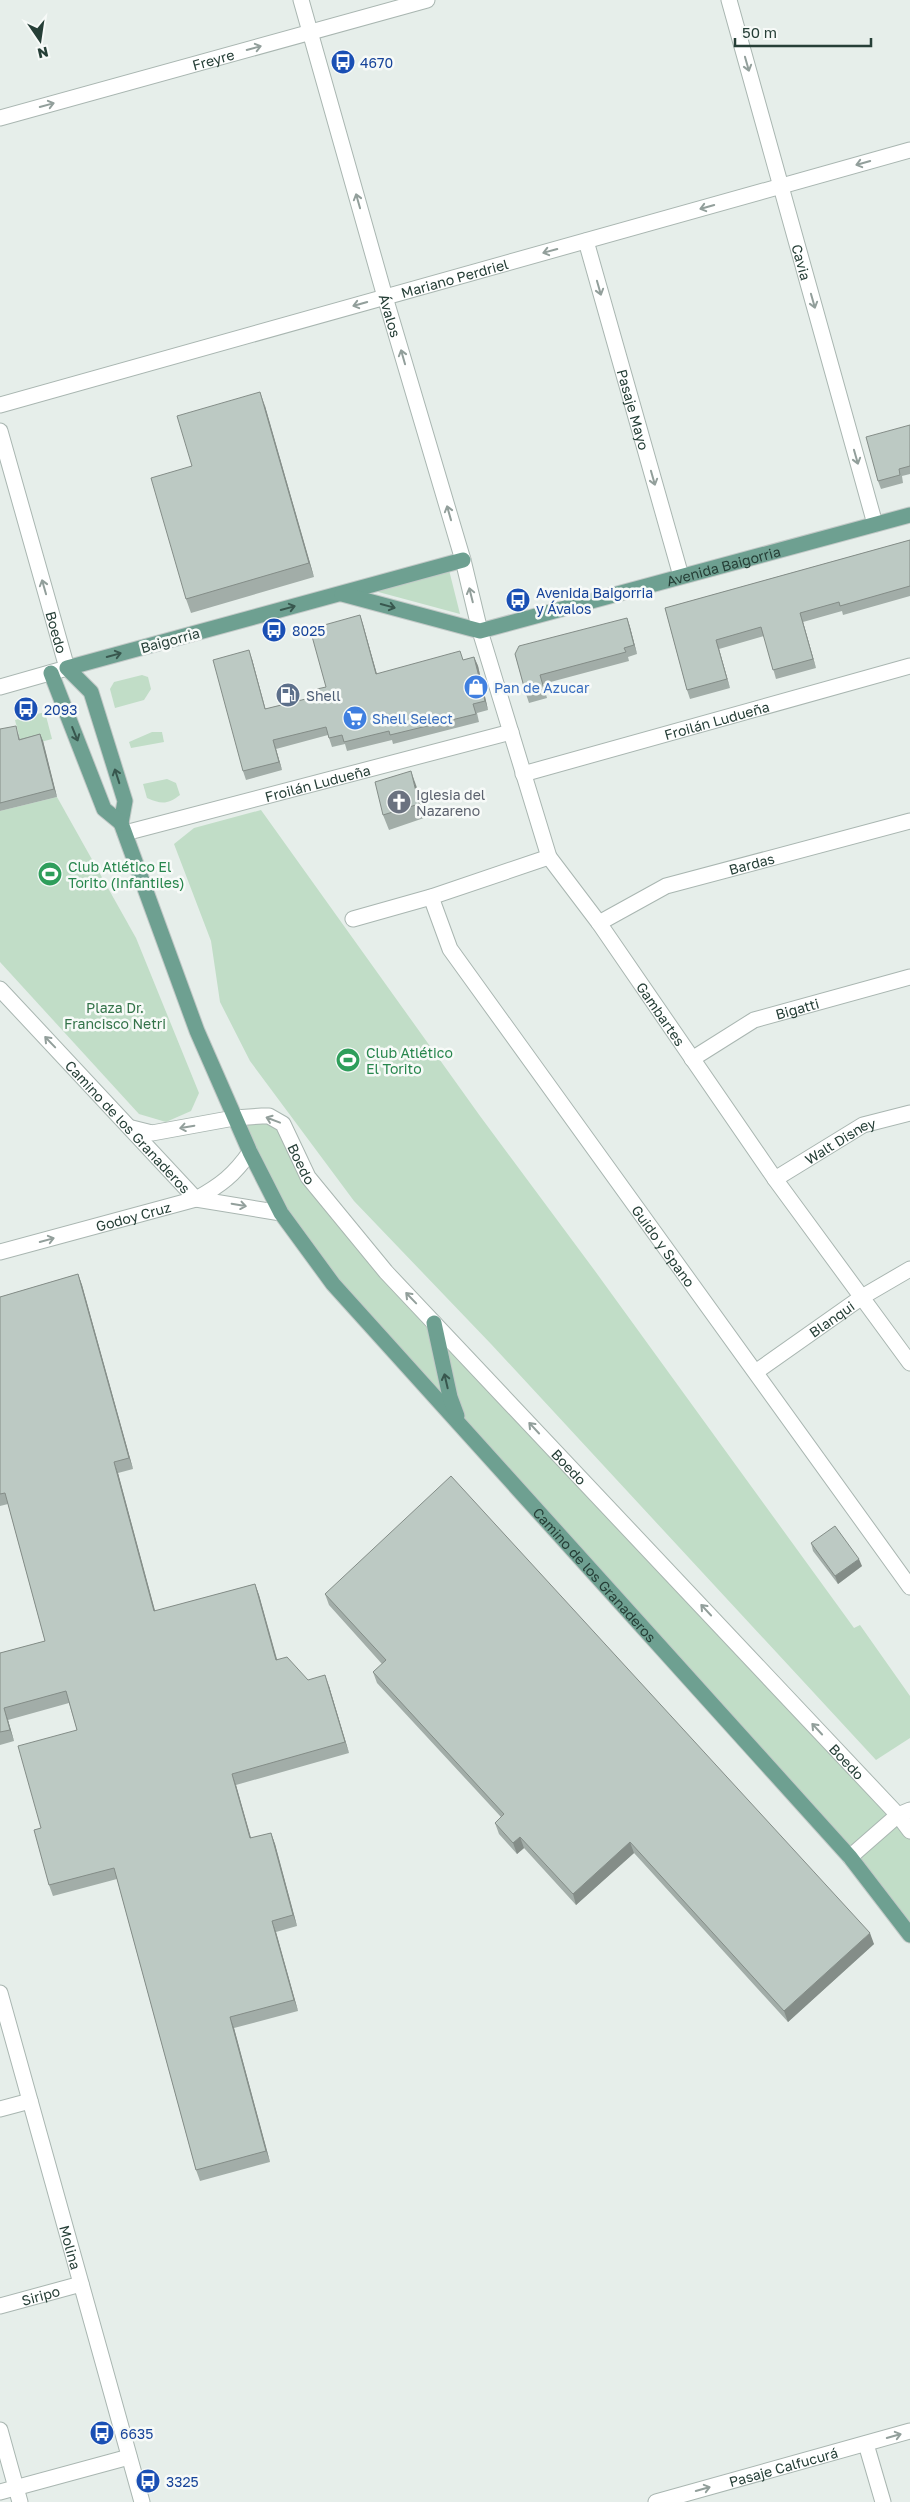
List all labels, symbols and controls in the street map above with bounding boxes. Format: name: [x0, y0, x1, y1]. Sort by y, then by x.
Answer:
north arrow: [15, 15, 65, 65]
scale bar: [735, 15, 871, 47]
text: 50 m: [742, 23, 777, 41]
one-way arrow: [246, 43, 262, 52]
text: N: [36, 44, 50, 63]
street label: Freyre: [190, 45, 236, 73]
bus stop icon: 4670: [330, 49, 356, 75]
place label: 4670: [360, 54, 393, 71]
one-way arrow: [742, 55, 752, 71]
one-way arrow: [39, 100, 55, 110]
one-way arrow: [856, 159, 872, 168]
one-way arrow: [353, 194, 362, 210]
one-way arrow: [699, 203, 715, 213]
street label: Cavia: [789, 242, 815, 282]
one-way arrow: [543, 247, 559, 257]
street label: Mariano Perdriel: [399, 255, 510, 301]
one-way arrow: [595, 280, 605, 296]
street label: Ávalos: [376, 292, 405, 339]
one-way arrow: [808, 292, 818, 308]
one-way arrow: [352, 300, 368, 309]
one-way arrow: [397, 350, 407, 366]
street label: Pasaje Mayo: [614, 367, 653, 452]
one-way arrow: [852, 449, 862, 465]
one-way arrow: [649, 470, 659, 486]
one-way arrow: [443, 506, 453, 522]
street label: Avenida Baigorria: [665, 542, 782, 589]
one-way arrow: [39, 580, 49, 596]
place label: Avenida Baigorria y Ávalos: [536, 584, 653, 617]
bus stop icon: Avenida Baigorria y Ávalos: [505, 587, 531, 613]
one-way arrow: [466, 588, 475, 604]
one-way arrow: [279, 602, 295, 612]
one-way arrow: [379, 602, 395, 611]
street label: Boedo: [43, 609, 71, 655]
bus stop icon: 8025: [261, 617, 287, 643]
place label: 8025: [292, 622, 325, 639]
street label: Baigorria: [139, 624, 201, 656]
one-way arrow: [106, 650, 122, 659]
shop icon: Pan de Azucar: [463, 674, 489, 700]
place label: Pan de Azucar: [494, 679, 590, 696]
fuel station icon: Shell: [275, 682, 301, 708]
place label: Shell: [306, 687, 341, 704]
bus stop icon: 2093: [13, 696, 39, 722]
street label: Froilán Ludueña: [662, 697, 771, 743]
place label: 2093: [44, 701, 77, 718]
supermarket icon: Shell Select: [342, 705, 368, 731]
place label: Shell Select: [372, 710, 453, 727]
one-way arrow: [71, 726, 80, 741]
street label: Froilán Ludueña: [263, 761, 372, 805]
one-way arrow: [112, 768, 122, 784]
place label: Iglesia del Nazareno: [416, 786, 485, 819]
church icon: Iglesia del Nazareno: [386, 789, 412, 815]
street label: Bardas: [727, 849, 776, 877]
place label: Club Atlético El Torito (Infantiles): [68, 858, 185, 891]
sports icon: Club Atlético El Torito (Infantiles): [37, 861, 63, 887]
street label: Gambartes: [633, 978, 689, 1049]
street label: Bigatti: [773, 994, 821, 1022]
park label: Plaza Dr. Francisco Netri: [64, 999, 166, 1032]
one-way arrow: [44, 1036, 56, 1048]
place label: Club Atlético El Torito: [366, 1044, 453, 1077]
sports icon: Club Atlético El Torito: [335, 1047, 361, 1073]
street label: Camino de los Granaderos: [62, 1056, 194, 1196]
one-way arrow: [266, 1114, 281, 1124]
street label: Walt Disney: [801, 1114, 877, 1167]
one-way arrow: [179, 1123, 195, 1133]
street label: Boedo: [285, 1141, 319, 1188]
street label: Godoy Cruz: [94, 1198, 173, 1234]
one-way arrow: [230, 1200, 246, 1210]
street label: Guido y Spano: [629, 1201, 699, 1290]
one-way arrow: [39, 1234, 55, 1244]
one-way arrow: [405, 1292, 417, 1304]
street label: Blanqui: [806, 1297, 857, 1340]
one-way arrow: [441, 1373, 450, 1389]
one-way arrow: [528, 1422, 540, 1435]
street label: Boedo: [548, 1445, 590, 1488]
street label: Camino de los Granaderos: [530, 1503, 660, 1645]
one-way arrow: [700, 1604, 712, 1617]
one-way arrow: [811, 1722, 823, 1735]
street label: Boedo: [826, 1740, 868, 1783]
street label: Molina: [57, 2223, 85, 2271]
street label: Siripo: [19, 2282, 62, 2308]
bus stop icon: 6635: [89, 2420, 115, 2446]
place label: 6635: [120, 2425, 153, 2442]
one-way arrow: [885, 2431, 901, 2440]
street label: Pasaje Calfucurá: [727, 2443, 840, 2490]
bus stop icon: 3325: [135, 2468, 161, 2494]
place label: 3325: [166, 2473, 199, 2490]
one-way arrow: [695, 2484, 711, 2493]

